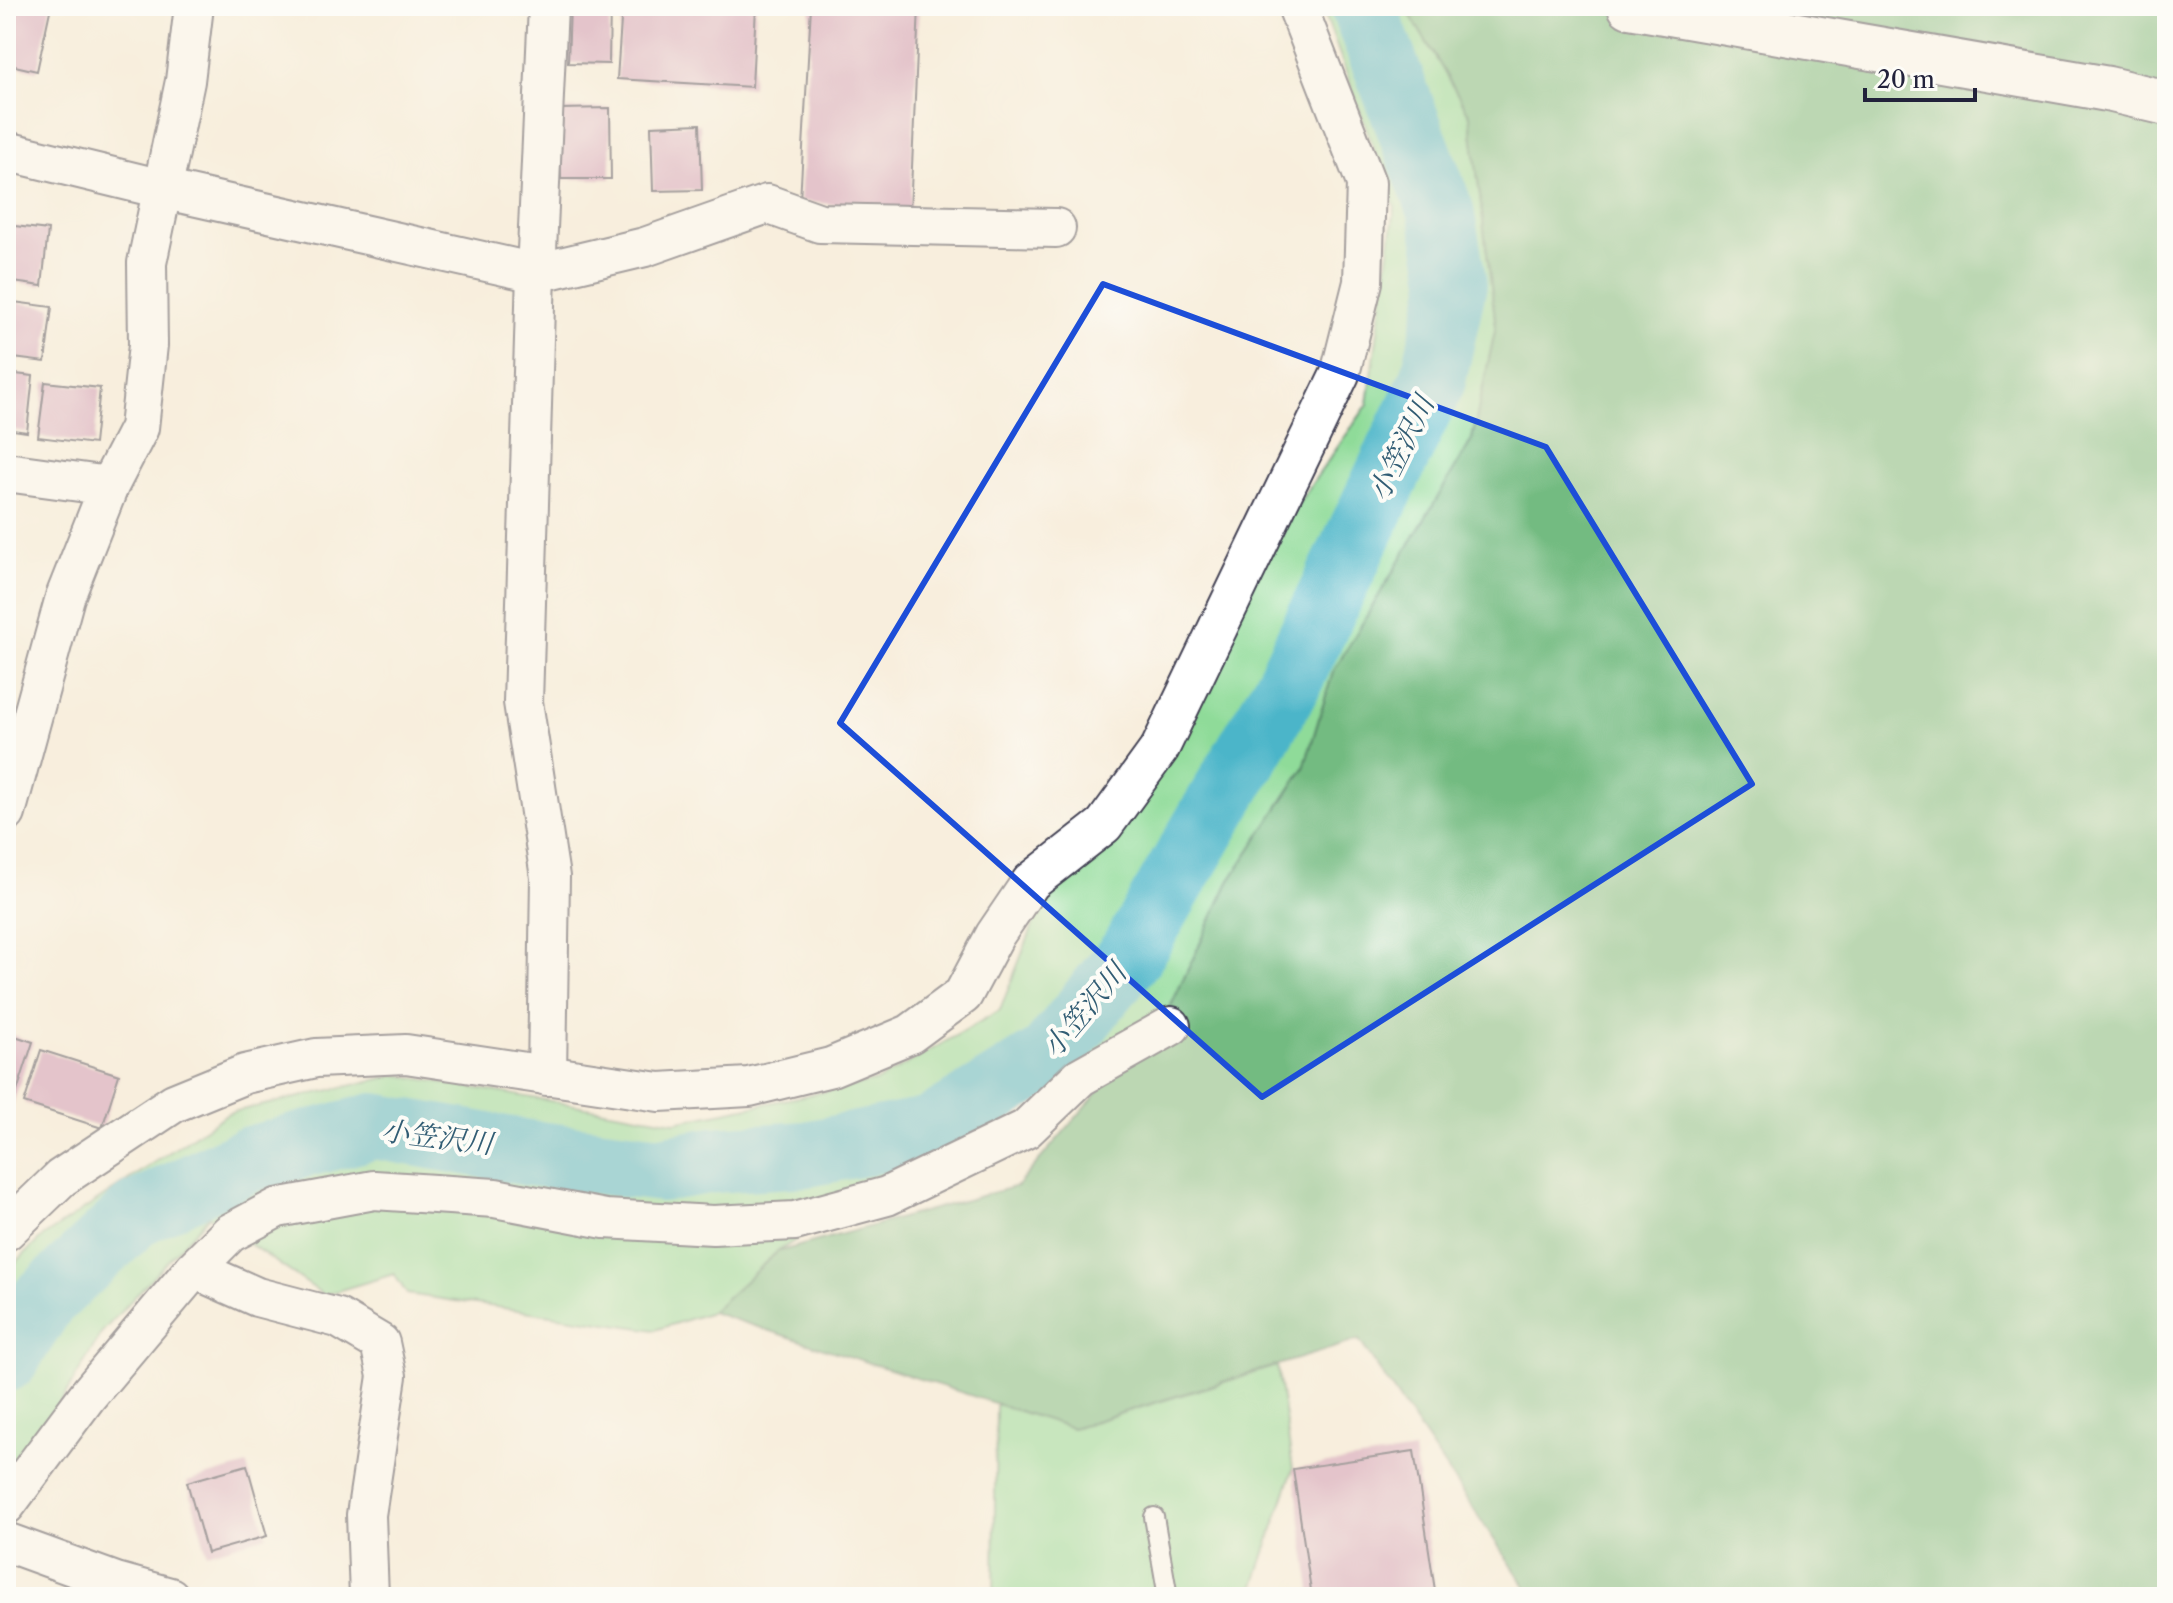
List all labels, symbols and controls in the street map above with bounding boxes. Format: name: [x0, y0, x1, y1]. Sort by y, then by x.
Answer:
scale bar: [1865, 52, 1975, 102]
text: 20 m: [1877, 65, 1935, 94]
water label: 小笠沢川: [1361, 388, 1442, 506]
water label: 小笠沢川: [1035, 954, 1135, 1064]
water label: 小笠沢川: [379, 1113, 498, 1161]

